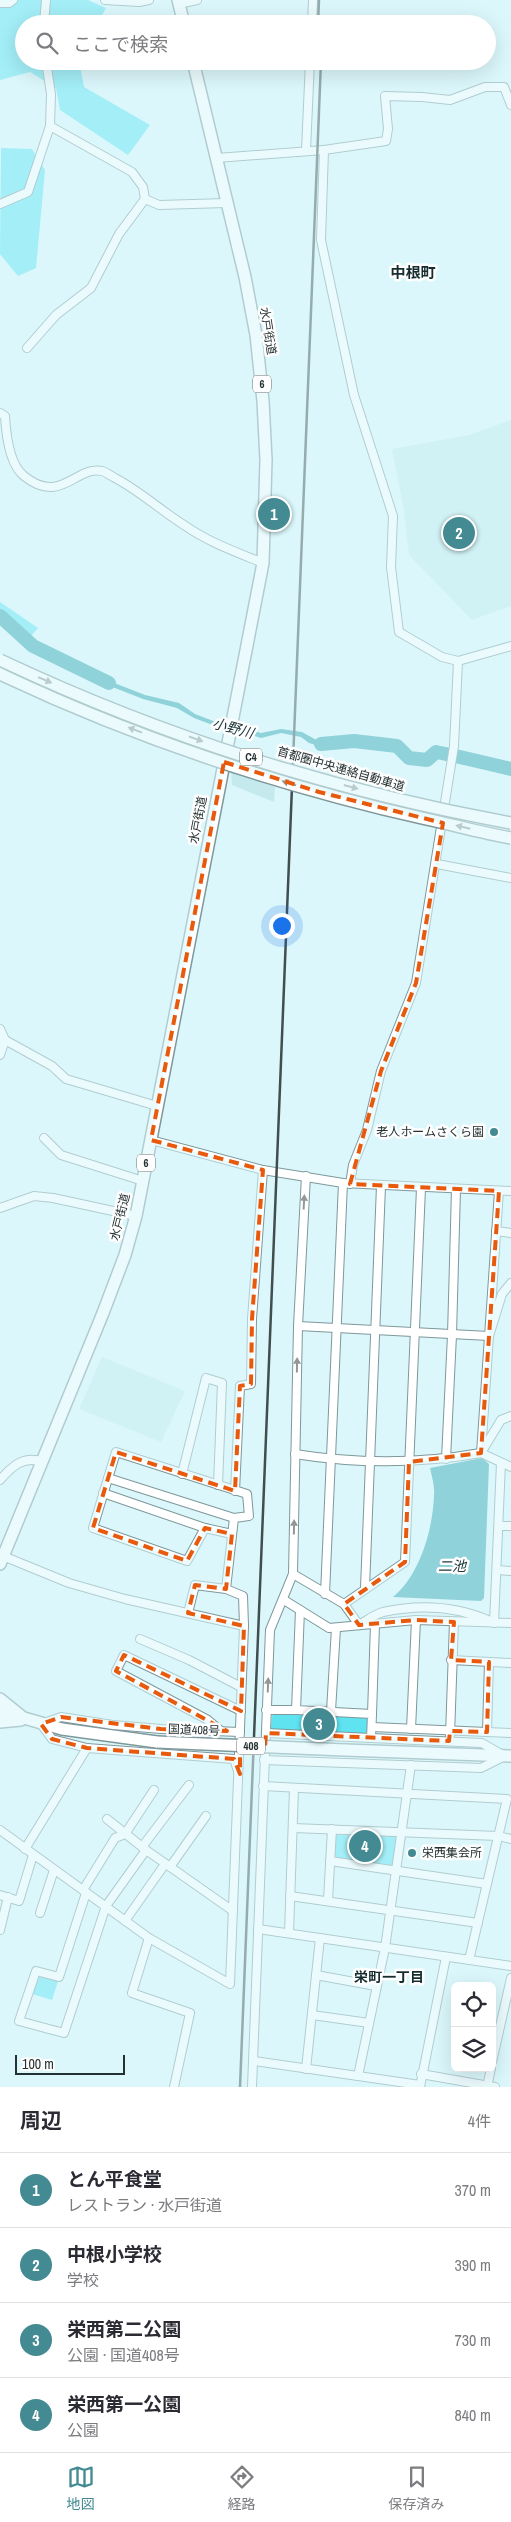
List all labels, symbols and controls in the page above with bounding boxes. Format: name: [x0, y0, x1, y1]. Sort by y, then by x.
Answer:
search box: [15, 15, 496, 70]
icon: search: [33, 29, 61, 57]
text: ここで検索: [73, 31, 168, 57]
district label: 中根町: [390, 262, 436, 283]
street label: 水戸街道: [256, 306, 280, 356]
road number: 6: [253, 376, 271, 392]
pin: 1: [258, 495, 290, 533]
pin: 2: [443, 514, 475, 552]
one-way arrow: [37, 676, 52, 684]
water label: 小野川: [210, 714, 258, 743]
one-way arrow: [128, 726, 142, 734]
one-way arrow: [188, 736, 203, 743]
street label: 首都圏中央連絡自動車道: [275, 743, 407, 795]
road number: C4: [240, 749, 262, 766]
one-way arrow: [281, 778, 296, 786]
one-way arrow: [344, 783, 359, 791]
street label: 水戸街道: [186, 795, 210, 845]
one-way arrow: [456, 823, 471, 831]
your location: [269, 913, 295, 939]
place label: 老人ホームさくら園: [376, 1124, 484, 1140]
marker: 老人ホームさくら園: [488, 1126, 500, 1138]
road number: 6: [137, 1154, 155, 1172]
street label: 水戸街道: [106, 1192, 134, 1242]
one-way arrow: [301, 1194, 309, 1210]
one-way arrow: [293, 1356, 301, 1372]
one-way arrow: [290, 1519, 298, 1535]
water label: 二池: [438, 1557, 468, 1575]
one-way arrow: [264, 1677, 272, 1693]
pin: 3: [303, 1705, 335, 1743]
street label: 国道408号: [168, 1721, 220, 1739]
road number: 408: [237, 1738, 265, 1754]
pin: 4: [349, 1827, 381, 1865]
place label: 栄西集会所: [422, 1845, 482, 1861]
marker: 栄西集会所: [406, 1847, 418, 1859]
district label: 栄町一丁目: [354, 1968, 424, 1986]
map controls: [451, 1982, 496, 2072]
button: locate: [451, 1982, 496, 2027]
button: layers: [451, 2027, 496, 2072]
scale bar: [15, 2052, 125, 2075]
text: 100 m: [22, 2055, 54, 2073]
text: 周辺: [20, 2106, 62, 2135]
text: 4件: [468, 2110, 491, 2132]
text: とん平食堂: [67, 2166, 162, 2192]
text: 1: [32, 2179, 40, 2201]
text: 370 m: [455, 2179, 491, 2201]
text: レストラン · 水戸街道: [67, 2194, 222, 2216]
text: 中根小学校: [67, 2241, 162, 2267]
text: 2: [32, 2254, 40, 2276]
text: 390 m: [455, 2254, 491, 2276]
text: 学校: [67, 2269, 99, 2291]
text: 栄西第二公園: [67, 2316, 181, 2342]
text: 3: [32, 2329, 40, 2351]
text: 730 m: [455, 2329, 491, 2351]
text: 公園 · 国道408号: [67, 2344, 180, 2366]
text: 栄西第一公園: [67, 2391, 181, 2417]
text: 4: [32, 2404, 40, 2426]
text: 840 m: [455, 2404, 491, 2426]
text: 公園: [67, 2419, 99, 2441]
tab: 地図: [67, 2463, 95, 2513]
tab: 経路: [228, 2463, 256, 2513]
tab: 保存済み: [389, 2463, 445, 2513]

